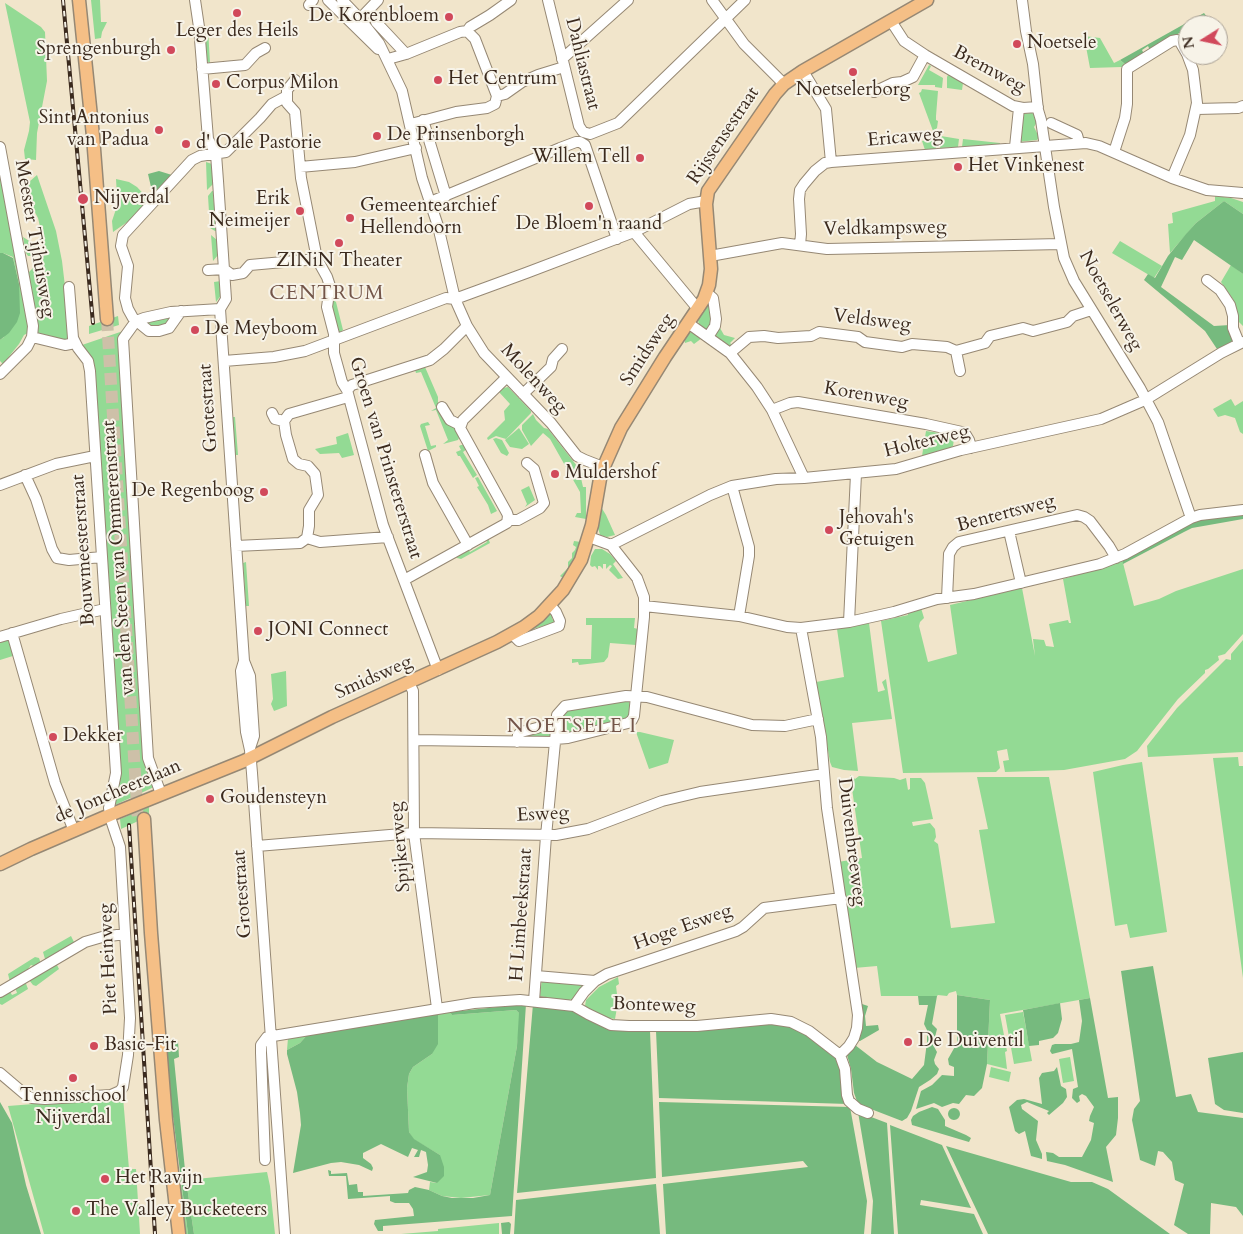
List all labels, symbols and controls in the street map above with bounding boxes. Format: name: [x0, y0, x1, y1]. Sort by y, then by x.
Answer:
place label: De Korenbloem: [309, 6, 439, 28]
marker: Leger des Heils: [231, 7, 243, 19]
marker: De Korenbloem: [443, 11, 455, 23]
north arrow: [1178, 15, 1228, 65]
street label: Dahliastraat: [560, 16, 604, 112]
place label: Leger des Heils: [176, 21, 298, 43]
place label: Noetsele: [1027, 33, 1097, 55]
text: N: [1178, 35, 1199, 50]
marker: Noetsele: [1011, 38, 1023, 50]
place label: Sprengenburgh: [36, 39, 161, 61]
street label: Bremweg: [949, 41, 1029, 99]
marker: Sprengenburgh: [165, 44, 177, 56]
marker: Noetselerborg: [847, 66, 859, 78]
place label: Het Centrum: [448, 69, 557, 91]
place label: Corpus Milon: [226, 73, 339, 95]
marker: Het Centrum: [432, 74, 444, 86]
marker: Corpus Milon: [210, 78, 222, 90]
place label: Noetselerborg: [796, 80, 910, 102]
street label: Rijssensestraat: [683, 83, 765, 189]
place label: Sint Antonius van Padua: [39, 108, 149, 152]
street label: Ericaweg: [866, 123, 944, 153]
marker: Sint Antonius van Padua: [153, 124, 165, 136]
place label: De Prinsenborgh: [387, 125, 525, 147]
marker: De Prinsenborgh: [371, 130, 383, 142]
place label: d' Oale Pastorie: [196, 133, 322, 155]
marker: d' Oale Pastorie: [180, 138, 192, 150]
place label: Willem Tell: [532, 147, 630, 169]
marker: Willem Tell: [634, 152, 646, 164]
place label: Het Vinkenest: [968, 156, 1084, 178]
street label: Meester Tijhuisweg: [9, 158, 59, 320]
marker: Het Vinkenest: [952, 161, 964, 173]
place label: Nijverdal: [94, 188, 169, 210]
place label: Erik Neimeijer: [209, 189, 290, 233]
marker: Nijverdal: [76, 192, 90, 206]
place label: Gemeentearchief Hellendoorn: [360, 196, 496, 240]
marker: De Bloem'n raand: [583, 200, 595, 212]
marker: Erik Neimeijer: [294, 205, 306, 217]
marker: Gemeentearchief Hellendoorn: [344, 212, 356, 224]
place label: De Bloem'n raand: [516, 214, 662, 236]
street label: Veldkampsweg: [823, 217, 947, 241]
marker: ZINiN Theater: [333, 237, 345, 249]
street label: Noetselerweg: [1073, 247, 1147, 355]
place label: ZINiN Theater: [276, 251, 402, 273]
district label: CENTRUM: [268, 282, 386, 306]
street label: Veldsweg: [832, 305, 912, 337]
street label: Smidsweg: [616, 309, 680, 391]
place label: De Meyboom: [205, 319, 318, 341]
marker: De Meyboom: [189, 324, 201, 336]
street label: Molenweg: [495, 339, 571, 419]
street label: Groen van Prinstererstraat: [343, 354, 427, 562]
street label: Grotestraat: [195, 363, 223, 453]
street label: Korenweg: [822, 377, 910, 415]
street label: van den Steen van Ommerenstraat: [98, 420, 140, 696]
street label: Holterweg: [882, 420, 972, 464]
place label: Muldershof: [565, 463, 657, 485]
marker: Muldershof: [549, 468, 561, 480]
street label: Bouwmeesterstraat: [67, 473, 101, 627]
place label: De Regenboog: [132, 481, 254, 503]
marker: De Regenboog: [258, 486, 270, 498]
street label: Bentertsweg: [954, 490, 1058, 538]
place label: Jehovah's Getuigen: [839, 508, 915, 552]
marker: Jehovah's Getuigen: [823, 524, 835, 536]
place label: JONI Connect: [268, 620, 388, 642]
marker: JONI Connect: [252, 625, 264, 637]
street label: Smidsweg: [332, 651, 416, 705]
district label: NOETSELE I: [506, 715, 638, 739]
place label: Dekker: [63, 726, 123, 748]
marker: Dekker: [47, 731, 59, 743]
street label: de Joncheerelaan: [51, 755, 185, 829]
street label: Duivenbreeweg: [832, 777, 870, 907]
place label: Goudensteyn: [220, 788, 327, 810]
marker: Goudensteyn: [204, 793, 216, 805]
street label: Spijkerweg: [386, 801, 416, 893]
street label: Esweg: [516, 802, 570, 828]
street label: H Limbeekstraat: [506, 848, 538, 982]
street label: Grotestraat: [229, 849, 257, 939]
street label: Hoge Esweg: [631, 900, 735, 956]
street label: Piet Heinweg: [95, 903, 123, 1015]
street label: Bonteweg: [612, 993, 696, 1019]
place label: De Duiventil: [918, 1031, 1024, 1053]
place label: Basic-Fit: [104, 1035, 176, 1057]
marker: De Duiventil: [902, 1036, 914, 1048]
marker: Basic-Fit: [88, 1040, 100, 1052]
marker: Tennisschool Nijverdal: [67, 1072, 79, 1084]
place label: Tennisschool Nijverdal: [20, 1086, 126, 1130]
place label: Het Ravijn: [115, 1168, 203, 1190]
marker: Het Ravijn: [99, 1173, 111, 1185]
place label: The Valley Bucketeers: [86, 1200, 267, 1222]
marker: The Valley Bucketeers: [70, 1205, 82, 1217]

